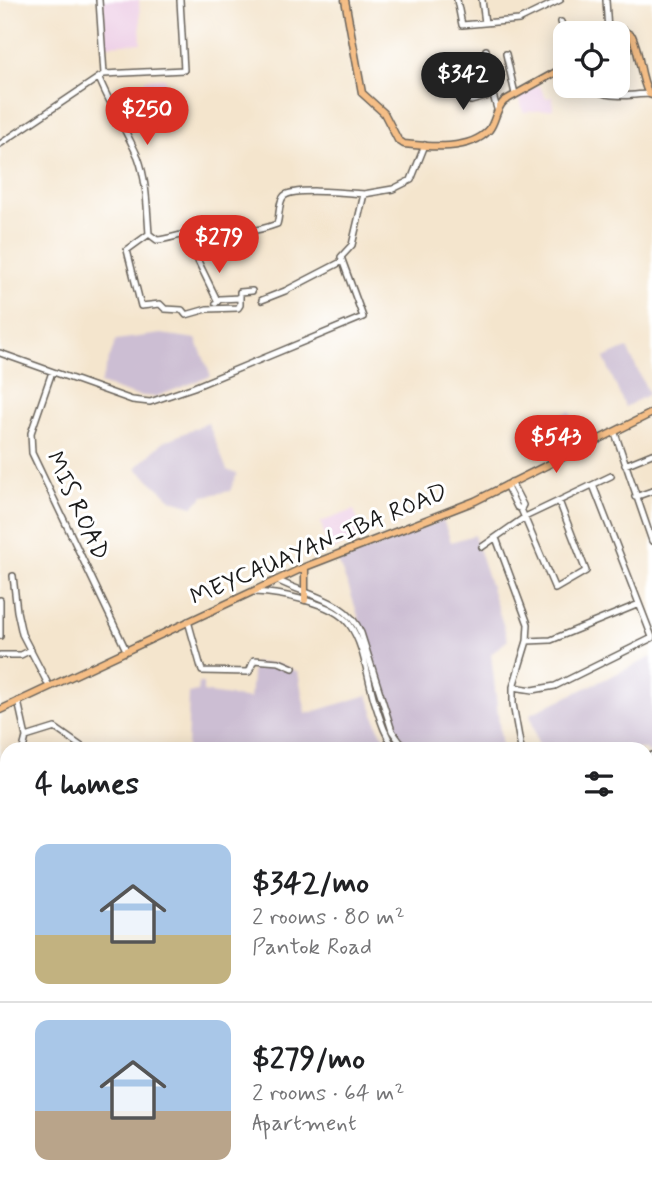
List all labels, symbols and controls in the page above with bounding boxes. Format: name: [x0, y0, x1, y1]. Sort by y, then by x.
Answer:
map controls: [553, 21, 630, 98]
button: locate: [553, 21, 630, 98]
pin: $342: [422, 52, 504, 112]
text: $342: [437, 60, 489, 90]
pin: $250: [106, 88, 188, 147]
text: $250: [122, 95, 172, 125]
pin: $279: [178, 216, 260, 275]
text: $279: [195, 223, 243, 253]
pin: $543: [515, 416, 597, 475]
text: $543: [531, 423, 581, 453]
street label: MIS ROAD: [38, 447, 116, 565]
street label: MEYCAUAYAN-IBA ROAD: [186, 477, 452, 613]
text: 4 homes: [35, 765, 139, 804]
icon: filters: [580, 765, 618, 803]
text: $342/mo: [252, 864, 369, 903]
icon: home: [91, 872, 175, 956]
text: 2 rooms · 80 m²: [252, 903, 405, 933]
text: Pantok Road: [252, 933, 372, 963]
text: $279/mo: [252, 1040, 365, 1079]
icon: home: [91, 1048, 175, 1132]
text: 2 rooms · 64 m²: [252, 1079, 404, 1109]
text: Apartment: [252, 1109, 357, 1139]

